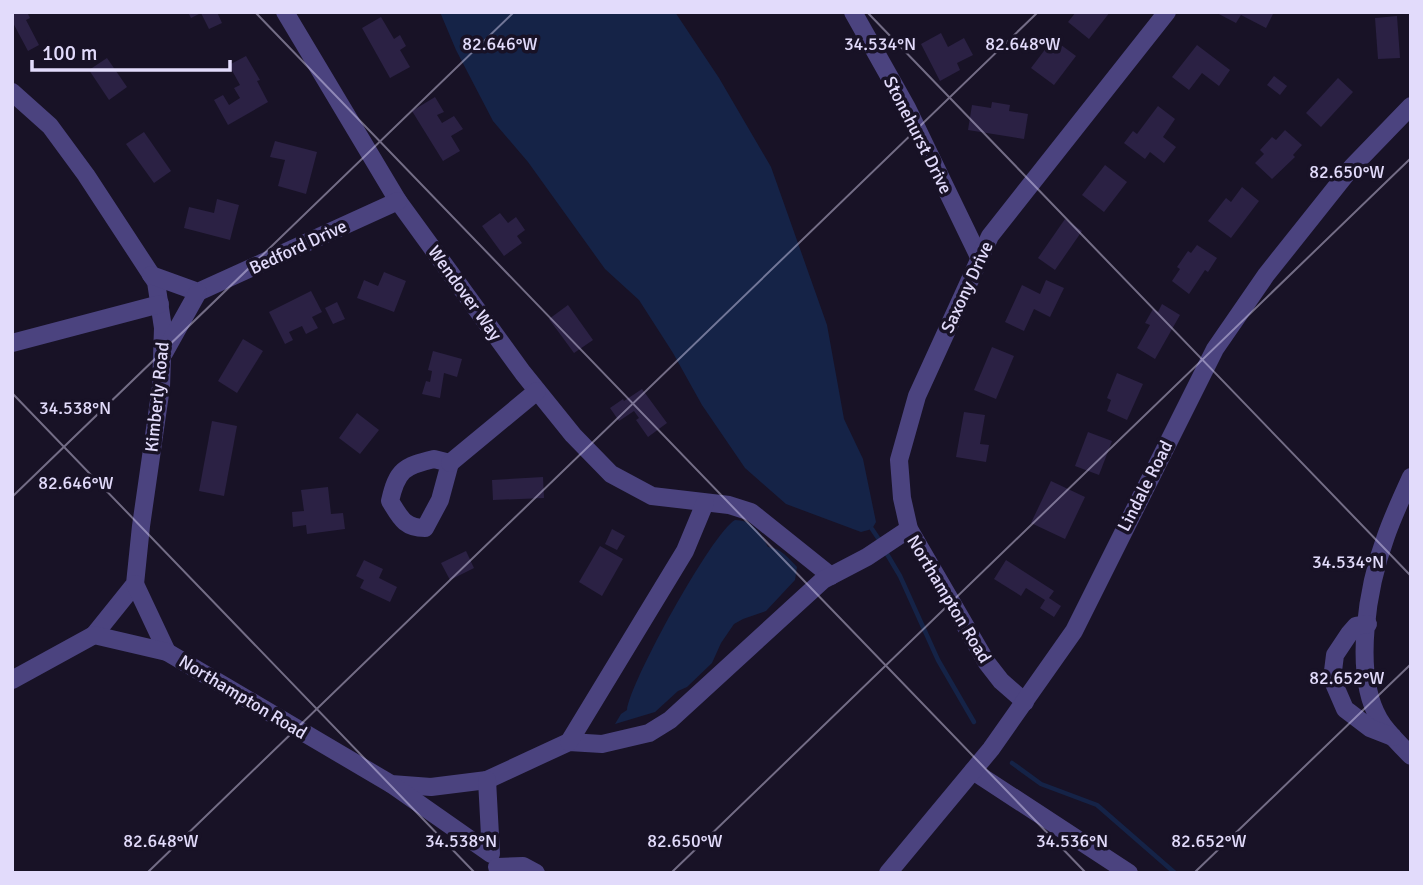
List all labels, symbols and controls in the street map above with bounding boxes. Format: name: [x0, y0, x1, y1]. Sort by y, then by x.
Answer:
scale bar: [32, 28, 229, 72]
text: 82.646°W: [462, 33, 538, 55]
text: 34.534°N: [844, 33, 916, 55]
text: 82.648°W: [985, 33, 1061, 55]
text: 100 m: [42, 40, 97, 66]
street label: Stonehurst Drive: [879, 73, 957, 197]
text: 82.650°W: [1309, 161, 1385, 183]
street label: Bedford Drive: [246, 215, 350, 279]
street label: Saxony Drive: [936, 238, 998, 336]
street label: Wendover Way: [423, 241, 507, 345]
street label: Kimberly Road: [140, 341, 174, 453]
text: 34.538°N: [39, 397, 111, 419]
street label: Lindale Road: [1113, 437, 1177, 535]
text: 82.646°W: [38, 472, 114, 494]
street label: Northampton Road: [902, 531, 996, 667]
text: 34.534°N: [1312, 551, 1384, 573]
street label: Northampton Road: [175, 650, 311, 744]
text: 82.652°W: [1309, 667, 1385, 689]
text: 82.648°W: [123, 830, 199, 852]
text: 34.538°N: [425, 830, 497, 852]
text: 82.650°W: [647, 830, 723, 852]
text: 34.536°N: [1036, 830, 1108, 852]
text: 82.652°W: [1171, 830, 1247, 852]

